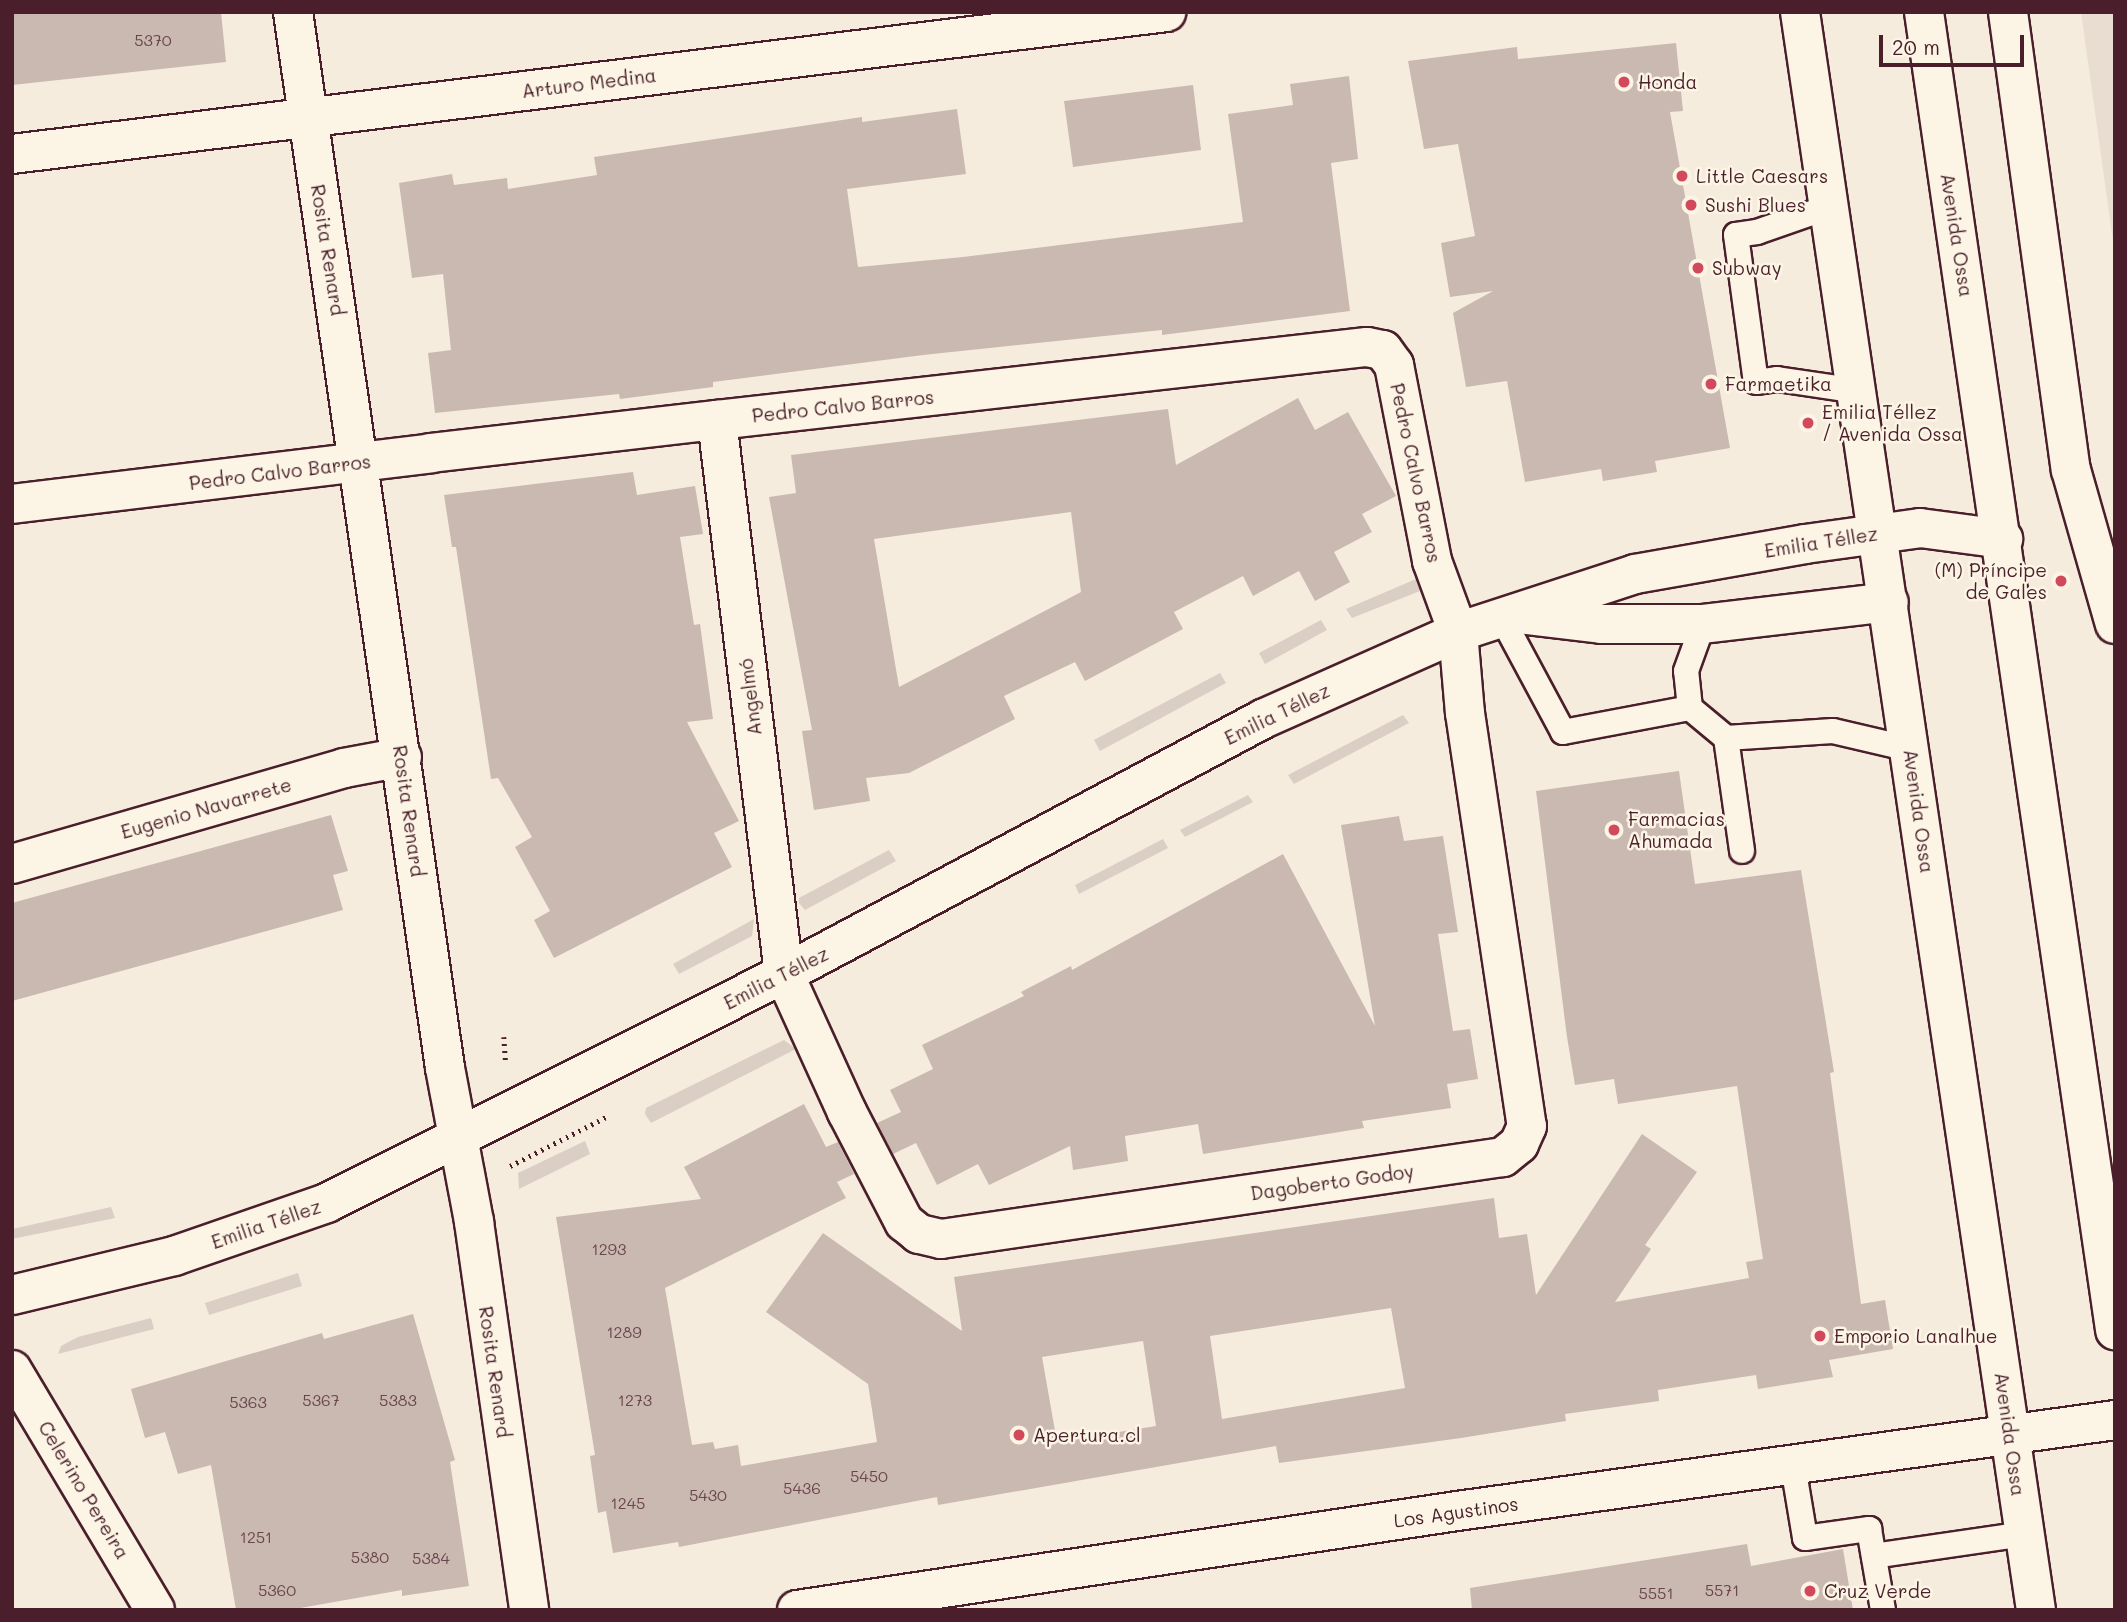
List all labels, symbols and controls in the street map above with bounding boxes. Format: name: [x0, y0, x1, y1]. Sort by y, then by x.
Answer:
scale bar: [1882, 21, 2027, 65]
house number: 5370: [134, 30, 172, 50]
text: 20 m: [1892, 33, 1940, 60]
street label: Arturo Medina: [520, 63, 658, 103]
place label: Honda: [1638, 71, 1697, 93]
marker: Honda: [1616, 74, 1632, 90]
place label: Little Caesars: [1696, 165, 1828, 187]
marker: Little Caesars: [1674, 168, 1690, 184]
street label: Avenida Ossa: [1936, 172, 1978, 298]
street label: Rosita Renard: [306, 183, 350, 317]
place label: Sushi Blues: [1705, 194, 1806, 216]
marker: Sushi Blues: [1683, 197, 1699, 213]
place label: Subway: [1712, 257, 1782, 279]
marker: Subway: [1690, 260, 1706, 276]
place label: Farmaetika: [1725, 373, 1832, 395]
marker: Farmaetika: [1703, 376, 1719, 392]
street label: Pedro Calvo Barros: [1386, 381, 1446, 565]
street label: Pedro Calvo Barros: [751, 385, 935, 427]
place label: Emilia Téllez / Avenida Ossa: [1822, 401, 1963, 445]
marker: Emilia Téllez / Avenida Ossa: [1800, 415, 1816, 431]
street label: Pedro Calvo Barros: [188, 450, 372, 494]
street label: Emilia Téllez: [1763, 522, 1879, 562]
place label: (M) Príncipe de Gales: [1935, 559, 2047, 603]
marker: (M) Príncipe de Gales: [2053, 573, 2069, 589]
street label: Angelmó: [734, 657, 766, 737]
street label: Emilia Téllez: [1221, 679, 1333, 749]
street label: Rosita Renard: [388, 744, 430, 878]
street label: Avenida Ossa: [1899, 748, 1939, 874]
street label: Eugenio Navarrete: [118, 773, 294, 843]
place label: Farmacias Ahumada: [1628, 808, 1725, 852]
marker: Farmacias Ahumada: [1606, 822, 1622, 838]
street label: Emilia Téllez: [720, 942, 832, 1014]
street label: Dagoberto Godoy: [1249, 1159, 1415, 1205]
street label: Emilia Téllez: [208, 1195, 324, 1253]
house number: 1293: [592, 1239, 626, 1259]
street label: Rosita Renard: [474, 1305, 516, 1439]
house number: 1289: [606, 1322, 642, 1342]
place label: Emporio Lanalhue: [1834, 1325, 1998, 1347]
marker: Emporio Lanalhue: [1812, 1328, 1828, 1344]
street label: Avenida Ossa: [1990, 1371, 2030, 1497]
house number: 5367: [302, 1390, 340, 1410]
house number: 5383: [379, 1390, 417, 1410]
house number: 1273: [618, 1390, 652, 1410]
house number: 5363: [229, 1392, 267, 1412]
street label: Celerino Pereira: [34, 1417, 134, 1563]
place label: Apertura.cl: [1033, 1424, 1141, 1446]
marker: Apertura.cl: [1011, 1427, 1027, 1443]
house number: 5450: [850, 1466, 888, 1486]
house number: 5436: [783, 1478, 821, 1498]
house number: 5430: [689, 1485, 727, 1505]
street label: Los Agustinos: [1392, 1492, 1520, 1532]
house number: 1245: [611, 1493, 645, 1513]
house number: 1251: [240, 1527, 272, 1547]
house number: 5380: [351, 1547, 389, 1567]
house number: 5384: [412, 1548, 450, 1568]
house number: 5360: [258, 1580, 296, 1600]
house number: 5571: [1705, 1580, 1739, 1600]
place label: Cruz Verde: [1824, 1580, 1931, 1602]
house number: 5551: [1638, 1583, 1674, 1603]
marker: Cruz Verde: [1802, 1583, 1818, 1599]

